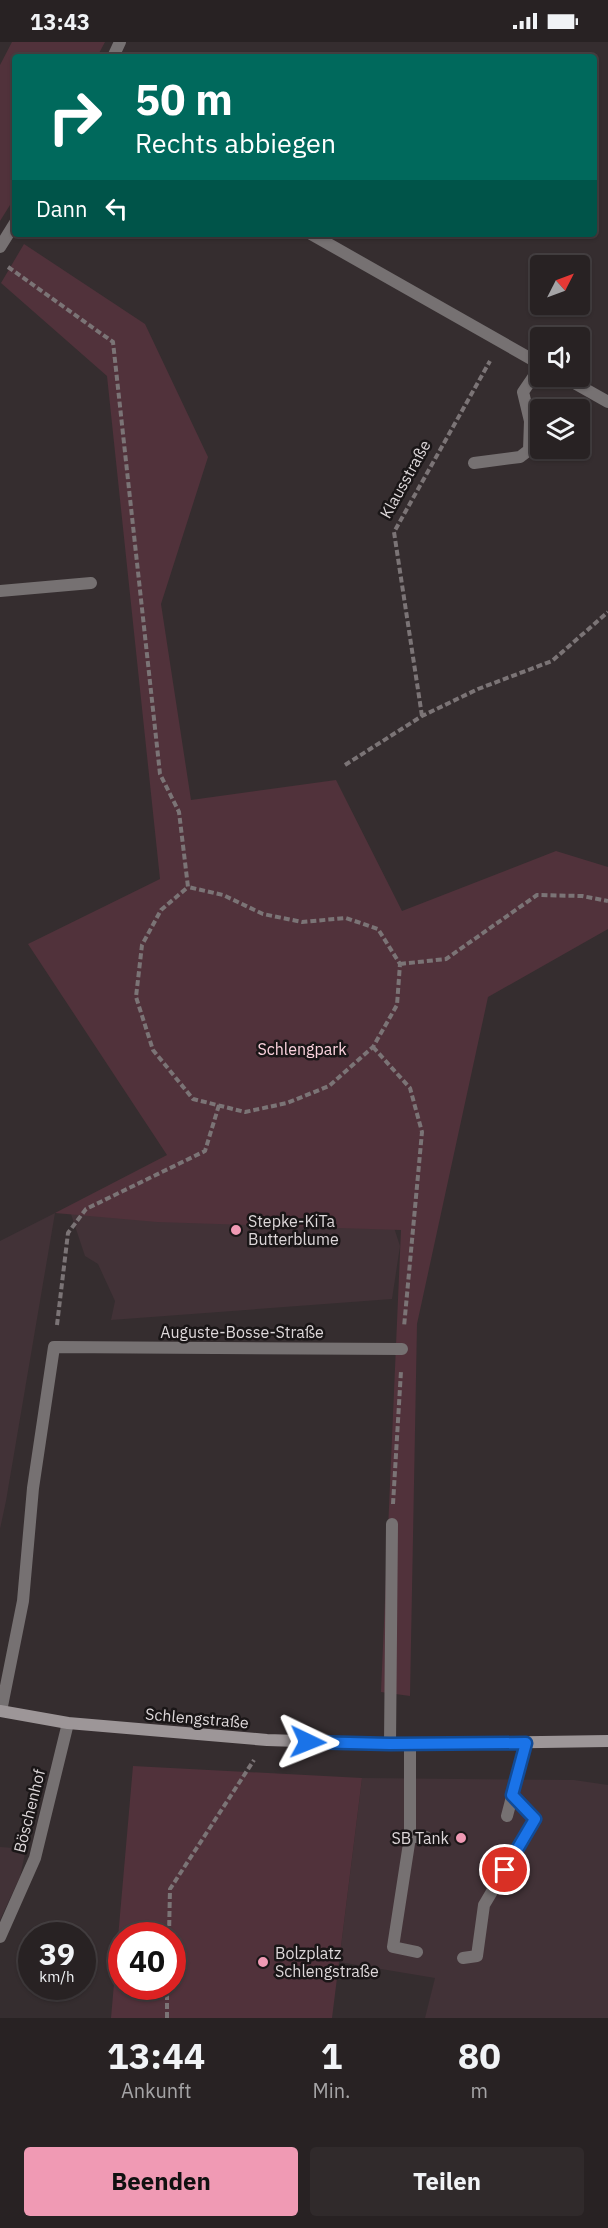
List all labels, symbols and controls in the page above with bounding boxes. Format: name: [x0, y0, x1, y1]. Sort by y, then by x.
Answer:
text: 13:43: [30, 7, 90, 36]
text: 50 m: [135, 72, 233, 127]
icon: right: [36, 78, 114, 156]
text: Rechts abbiegen: [135, 125, 336, 160]
icon: left: [100, 192, 133, 225]
text: Dann: [36, 194, 88, 223]
north arrow: [530, 255, 590, 315]
map controls: [530, 255, 590, 459]
button: sound: [530, 327, 590, 387]
button: layers: [530, 399, 590, 459]
street label: Klausstraße: [375, 436, 435, 522]
park label: Schlengpark: [257, 1039, 347, 1059]
place label: Stepke-KiTa Butterblume: [248, 1211, 339, 1249]
marker: Stepke-KiTa Butterblume: [229, 1223, 243, 1237]
street label: Auguste-Bosse-Straße: [160, 1322, 324, 1342]
street label: Schlengstraße: [144, 1704, 250, 1733]
position arrow: [276, 1710, 340, 1774]
street label: Böschenhof: [9, 1767, 49, 1855]
place label: SB Tank: [391, 1828, 450, 1848]
marker: SB Tank: [454, 1831, 468, 1845]
pin: [479, 1844, 530, 1895]
icon: arrive: [488, 1853, 521, 1886]
speed limit sign: 40: [108, 1922, 186, 2000]
text: 39: [39, 1934, 75, 1973]
place label: Bolzplatz Schlengstraße: [275, 1943, 379, 1981]
marker: Bolzplatz Schlengstraße: [256, 1955, 270, 1969]
text: km/h: [39, 1967, 75, 1986]
text: 13:44: [107, 2032, 205, 2079]
text: 1: [321, 2032, 342, 2079]
text: 80: [458, 2032, 501, 2079]
text: Ankunft: [121, 2077, 192, 2104]
text: Min.: [313, 2077, 351, 2104]
text: m: [471, 2077, 488, 2104]
button: Beenden: [24, 2147, 298, 2216]
button: Teilen: [310, 2147, 584, 2216]

